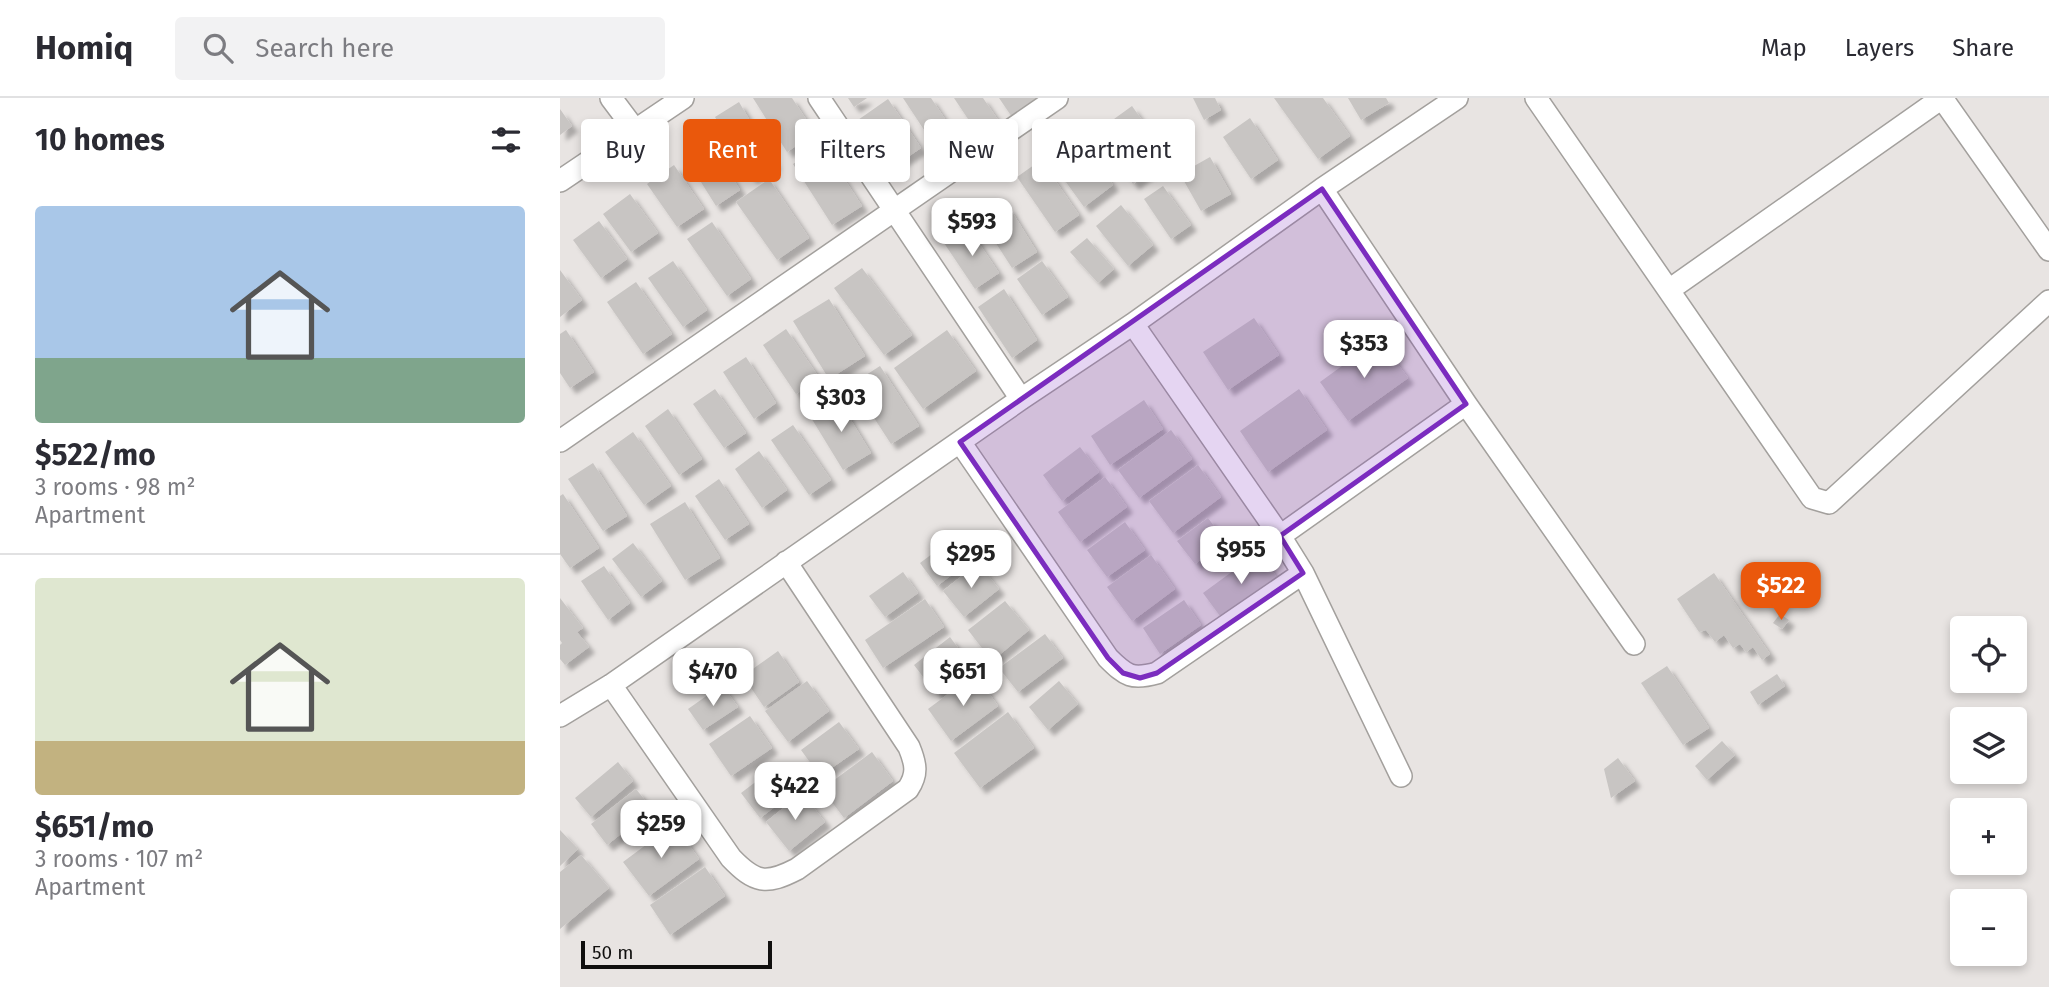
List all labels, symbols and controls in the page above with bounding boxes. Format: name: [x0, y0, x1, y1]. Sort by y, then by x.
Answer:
search box: [175, 17, 665, 80]
text: Homiq: [35, 28, 133, 68]
icon: search: [199, 29, 237, 67]
text: Search here: [255, 33, 394, 64]
text: Map: [1761, 34, 1807, 62]
text: Layers: [1845, 34, 1914, 62]
text: Share: [1952, 34, 2014, 62]
chip: Buy: [581, 119, 669, 182]
chip: Rent: [683, 119, 781, 182]
chip: Filters: [795, 119, 910, 182]
chip: New: [924, 119, 1018, 182]
chip: Apartment: [1032, 119, 1195, 182]
icon: filters: [487, 121, 525, 159]
text: 10 homes: [35, 122, 165, 158]
pin: $593: [931, 198, 1013, 258]
text: $593: [948, 207, 997, 235]
icon: home: [217, 252, 343, 378]
pin: $353: [1323, 320, 1405, 380]
text: $353: [1340, 329, 1388, 357]
pin: $303: [800, 374, 882, 434]
text: $303: [816, 383, 866, 411]
text: $522/mo: [35, 437, 156, 473]
text: 3 rooms · 98 m²: [35, 473, 195, 501]
text: Apartment: [35, 501, 145, 529]
pin: $955: [1200, 526, 1282, 586]
pin: $295: [930, 531, 1012, 590]
text: $955: [1216, 535, 1266, 563]
text: $295: [946, 539, 996, 567]
pin: $522: [1740, 562, 1822, 622]
text: $522: [1757, 571, 1805, 599]
map controls: [1950, 616, 2027, 966]
button: locate: [1950, 616, 2027, 693]
icon: home: [217, 624, 343, 750]
pin: $470: [672, 648, 754, 708]
pin: $651: [922, 648, 1004, 708]
text: $470: [689, 657, 737, 685]
text: $651: [939, 657, 987, 685]
button: layers: [1950, 707, 2027, 784]
pin: $422: [754, 762, 836, 822]
text: $422: [771, 771, 819, 799]
button: +: [1950, 798, 2027, 875]
pin: $259: [620, 800, 702, 860]
text: $651/mo: [35, 809, 154, 845]
text: $259: [636, 809, 686, 837]
text: 3 rooms · 107 m²: [35, 845, 203, 873]
text: Apartment: [35, 873, 145, 901]
button: −: [1950, 889, 2027, 966]
scale bar: [581, 938, 772, 970]
text: 50 m: [592, 941, 633, 964]

